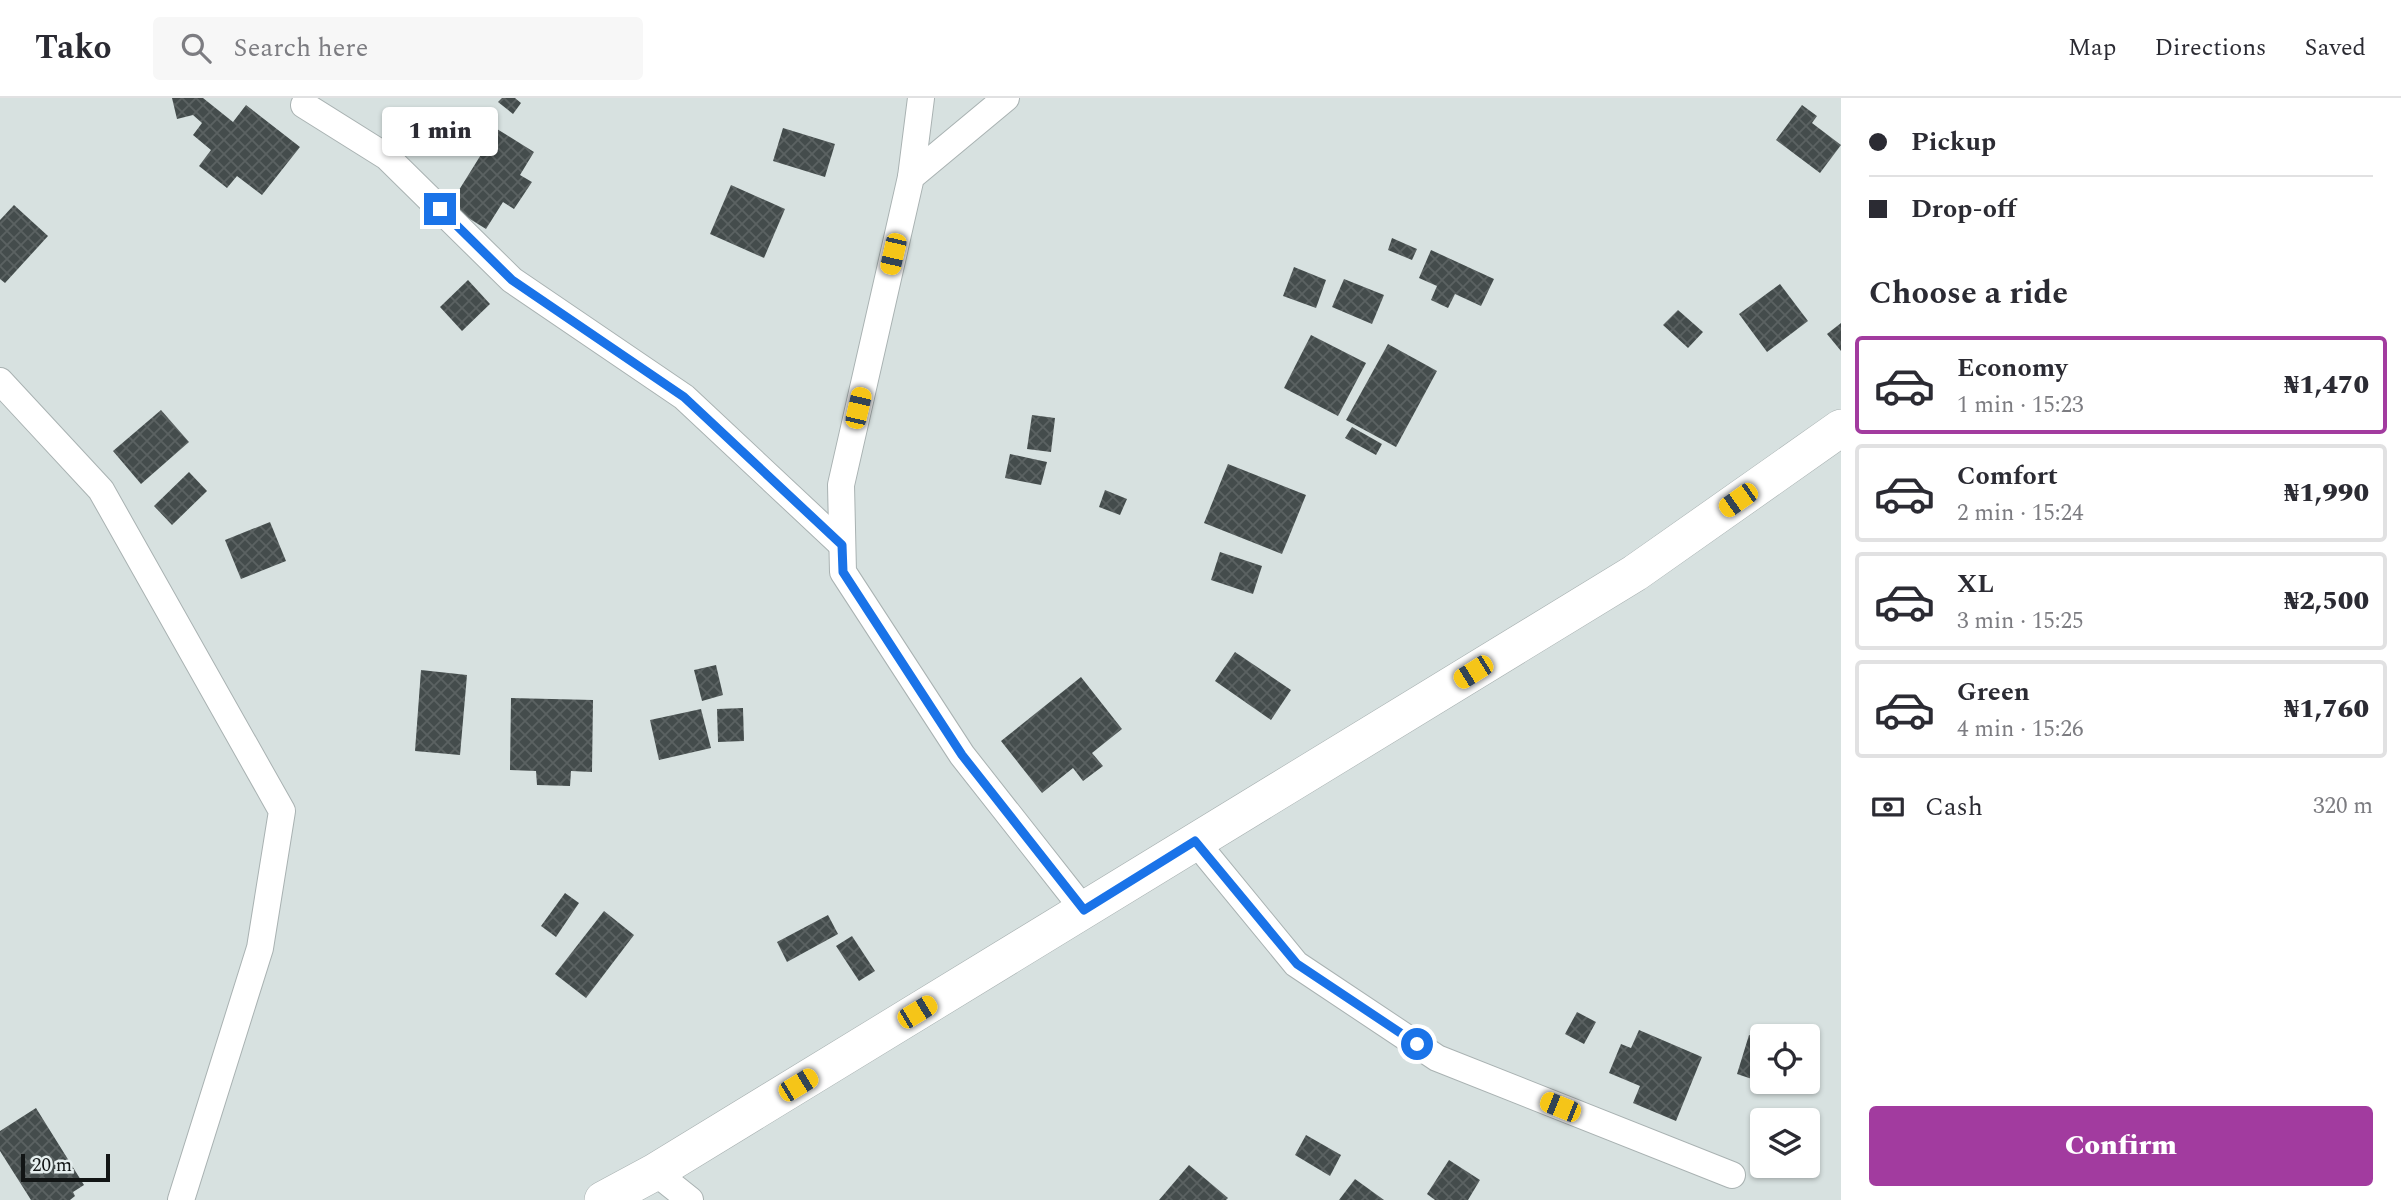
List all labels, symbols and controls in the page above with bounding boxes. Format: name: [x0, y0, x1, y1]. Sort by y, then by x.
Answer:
search box: [153, 17, 643, 80]
text: Tako: [35, 23, 111, 73]
text: Search here: [233, 28, 368, 68]
icon: search: [177, 29, 215, 67]
text: Map: [2068, 30, 2116, 66]
text: Directions: [2154, 30, 2266, 66]
text: Saved: [2304, 30, 2366, 66]
callout: 1 min: [382, 108, 498, 156]
text: 1 min: [408, 114, 472, 149]
text: Pickup: [1911, 122, 1996, 162]
text: Drop-off: [1911, 189, 2016, 229]
route end: [424, 193, 456, 225]
car: [879, 231, 908, 277]
text: Choose a ride: [1869, 269, 2068, 318]
text: Economy: [1957, 348, 2067, 388]
icon: car: [1873, 354, 1936, 417]
text: ₦1,470: [2284, 365, 2369, 405]
car: [844, 385, 873, 431]
text: 1 min · 15:23: [1957, 388, 2084, 423]
text: Comfort: [1957, 456, 2058, 496]
icon: car: [1873, 462, 1936, 525]
text: ₦1,990: [2284, 473, 2369, 513]
car: [1715, 479, 1762, 521]
text: 2 min · 15:24: [1957, 496, 2084, 531]
text: XL: [1957, 564, 1994, 604]
icon: car: [1873, 570, 1936, 633]
text: ₦2,500: [2284, 581, 2369, 621]
text: 3 min · 15:25: [1957, 604, 2084, 639]
car: [1450, 652, 1497, 692]
text: Green: [1957, 672, 2030, 712]
icon: car: [1873, 678, 1936, 741]
text: ₦1,760: [2284, 689, 2369, 729]
text: 4 min · 15:26: [1957, 712, 2084, 747]
text: Cash: [1925, 787, 1983, 827]
icon: cash: [1869, 788, 1907, 826]
text: 320 m: [2313, 789, 2373, 824]
car: [894, 992, 941, 1032]
map controls: [1750, 1024, 1820, 1178]
button: locate: [1750, 1024, 1820, 1094]
route start: [1401, 1028, 1433, 1060]
car: [775, 1065, 822, 1105]
car: [1537, 1089, 1584, 1125]
button: Confirm: [1869, 1106, 2373, 1186]
button: layers: [1750, 1108, 1820, 1178]
scale bar: [21, 1151, 110, 1183]
text: 20 m: [32, 1151, 72, 1180]

